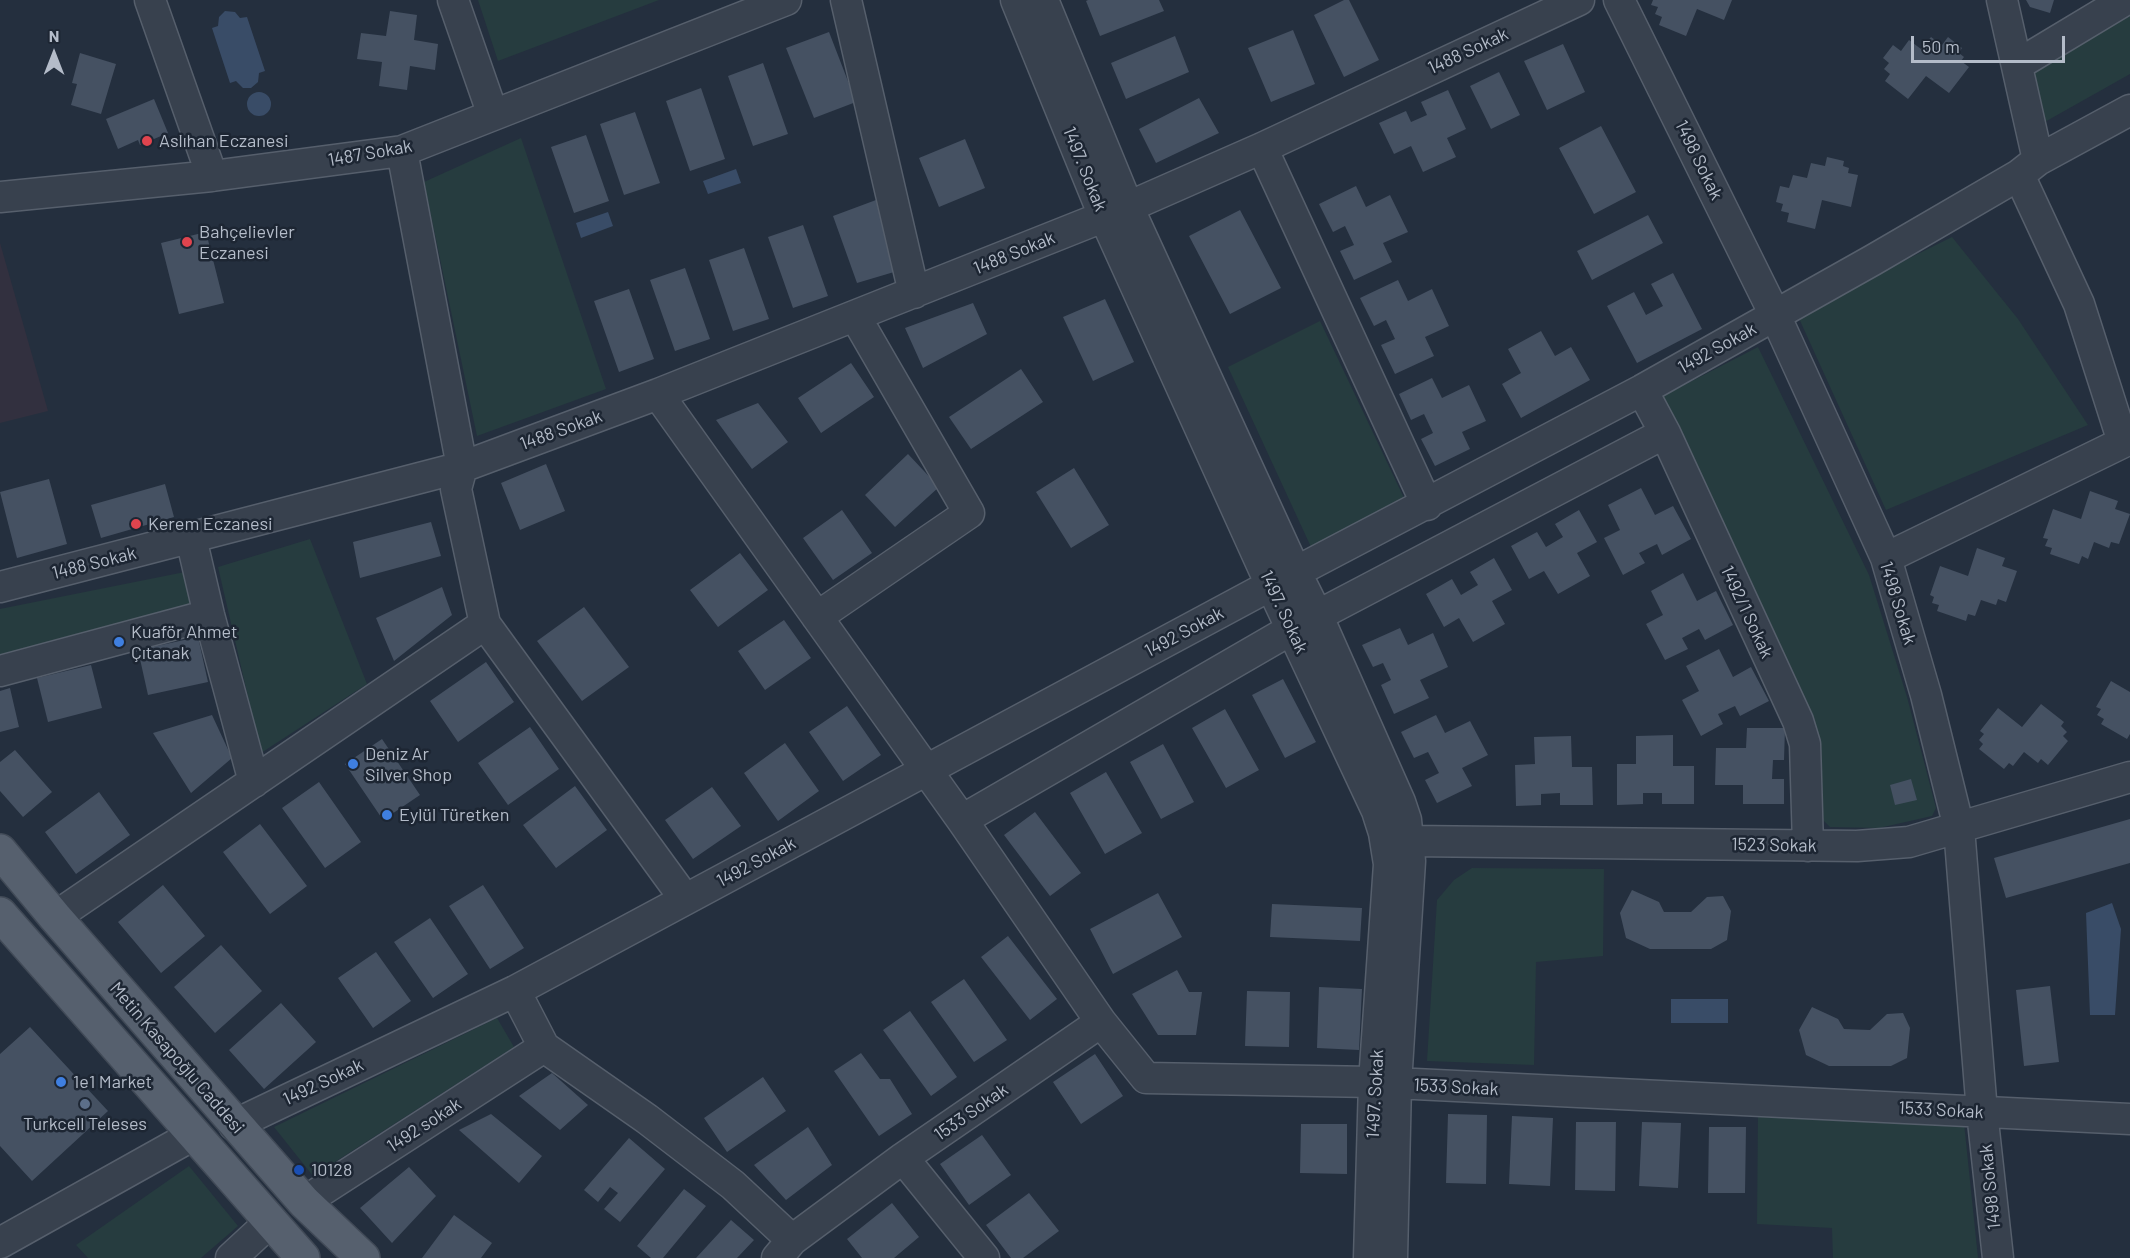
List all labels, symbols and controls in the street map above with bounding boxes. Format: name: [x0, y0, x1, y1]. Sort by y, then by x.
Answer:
street label: 1488 Sokak: [1424, 23, 1512, 79]
north arrow: [24, 24, 84, 84]
scale bar: [1914, 24, 2068, 62]
text: N: [49, 26, 59, 45]
text: 50 m: [1922, 35, 1960, 57]
street label: 1498 Sokak: [1670, 117, 1728, 203]
street label: 1497. Sokak: [1058, 124, 1112, 214]
place label: Aslıhan Eczanesi: [159, 130, 289, 152]
marker: Aslıhan Eczanesi: [140, 134, 154, 148]
street label: 1487 Sokak: [326, 135, 414, 171]
place label: Bahçelievler Eczanesi: [199, 221, 295, 264]
street label: 1488 Sokak: [970, 227, 1058, 279]
marker: Bahçelievler Eczanesi: [180, 235, 194, 249]
street label: 1492 Sokak: [1674, 318, 1760, 378]
street label: 1488 Sokak: [517, 405, 605, 455]
place label: Kerem Eczanesi: [148, 513, 273, 535]
marker: Kerem Eczanesi: [129, 517, 143, 531]
street label: 1488 Sokak: [50, 542, 138, 584]
street label: 1498 Sokak: [1875, 559, 1921, 647]
street label: 1492/1 Sokak: [1716, 562, 1778, 662]
street label: 1497. Sokak: [1255, 567, 1313, 657]
street label: 1492 Sokak: [1141, 602, 1227, 662]
place label: Kuaför Ahmet Çıtanak: [131, 621, 238, 664]
marker: Kuaför Ahmet Çıtanak: [112, 635, 126, 649]
place label: Deniz Ar Silver Shop: [365, 743, 452, 786]
marker: Deniz Ar Silver Shop: [346, 757, 360, 771]
place label: Eylül Türetken: [399, 804, 509, 826]
marker: Eylül Türetken: [380, 808, 394, 822]
street label: 1492 Sokak: [713, 832, 799, 892]
street label: 1523 Sokak: [1731, 833, 1817, 857]
street label: Metin Kasapoğlu Caddesi: [105, 978, 249, 1138]
street label: 1497. Sokak: [1362, 1049, 1388, 1139]
street label: 1492 Sokak: [279, 1054, 367, 1110]
place label: 1e1 Market: [73, 1071, 152, 1093]
street label: 1533 Sokak: [1413, 1074, 1499, 1100]
marker: 1e1 Market: [54, 1075, 68, 1089]
street label: 1533 Sokak: [930, 1079, 1012, 1145]
street label: 1492 sokak: [383, 1093, 465, 1157]
marker: Turkcell Teleses: [78, 1097, 92, 1111]
street label: 1533 Sokak: [1898, 1097, 1984, 1123]
place label: Turkcell Teleses: [23, 1113, 147, 1135]
street label: 1498 Sokak: [1975, 1143, 2005, 1231]
place label: 10128: [311, 1159, 352, 1181]
marker: 10128: [292, 1163, 306, 1177]

